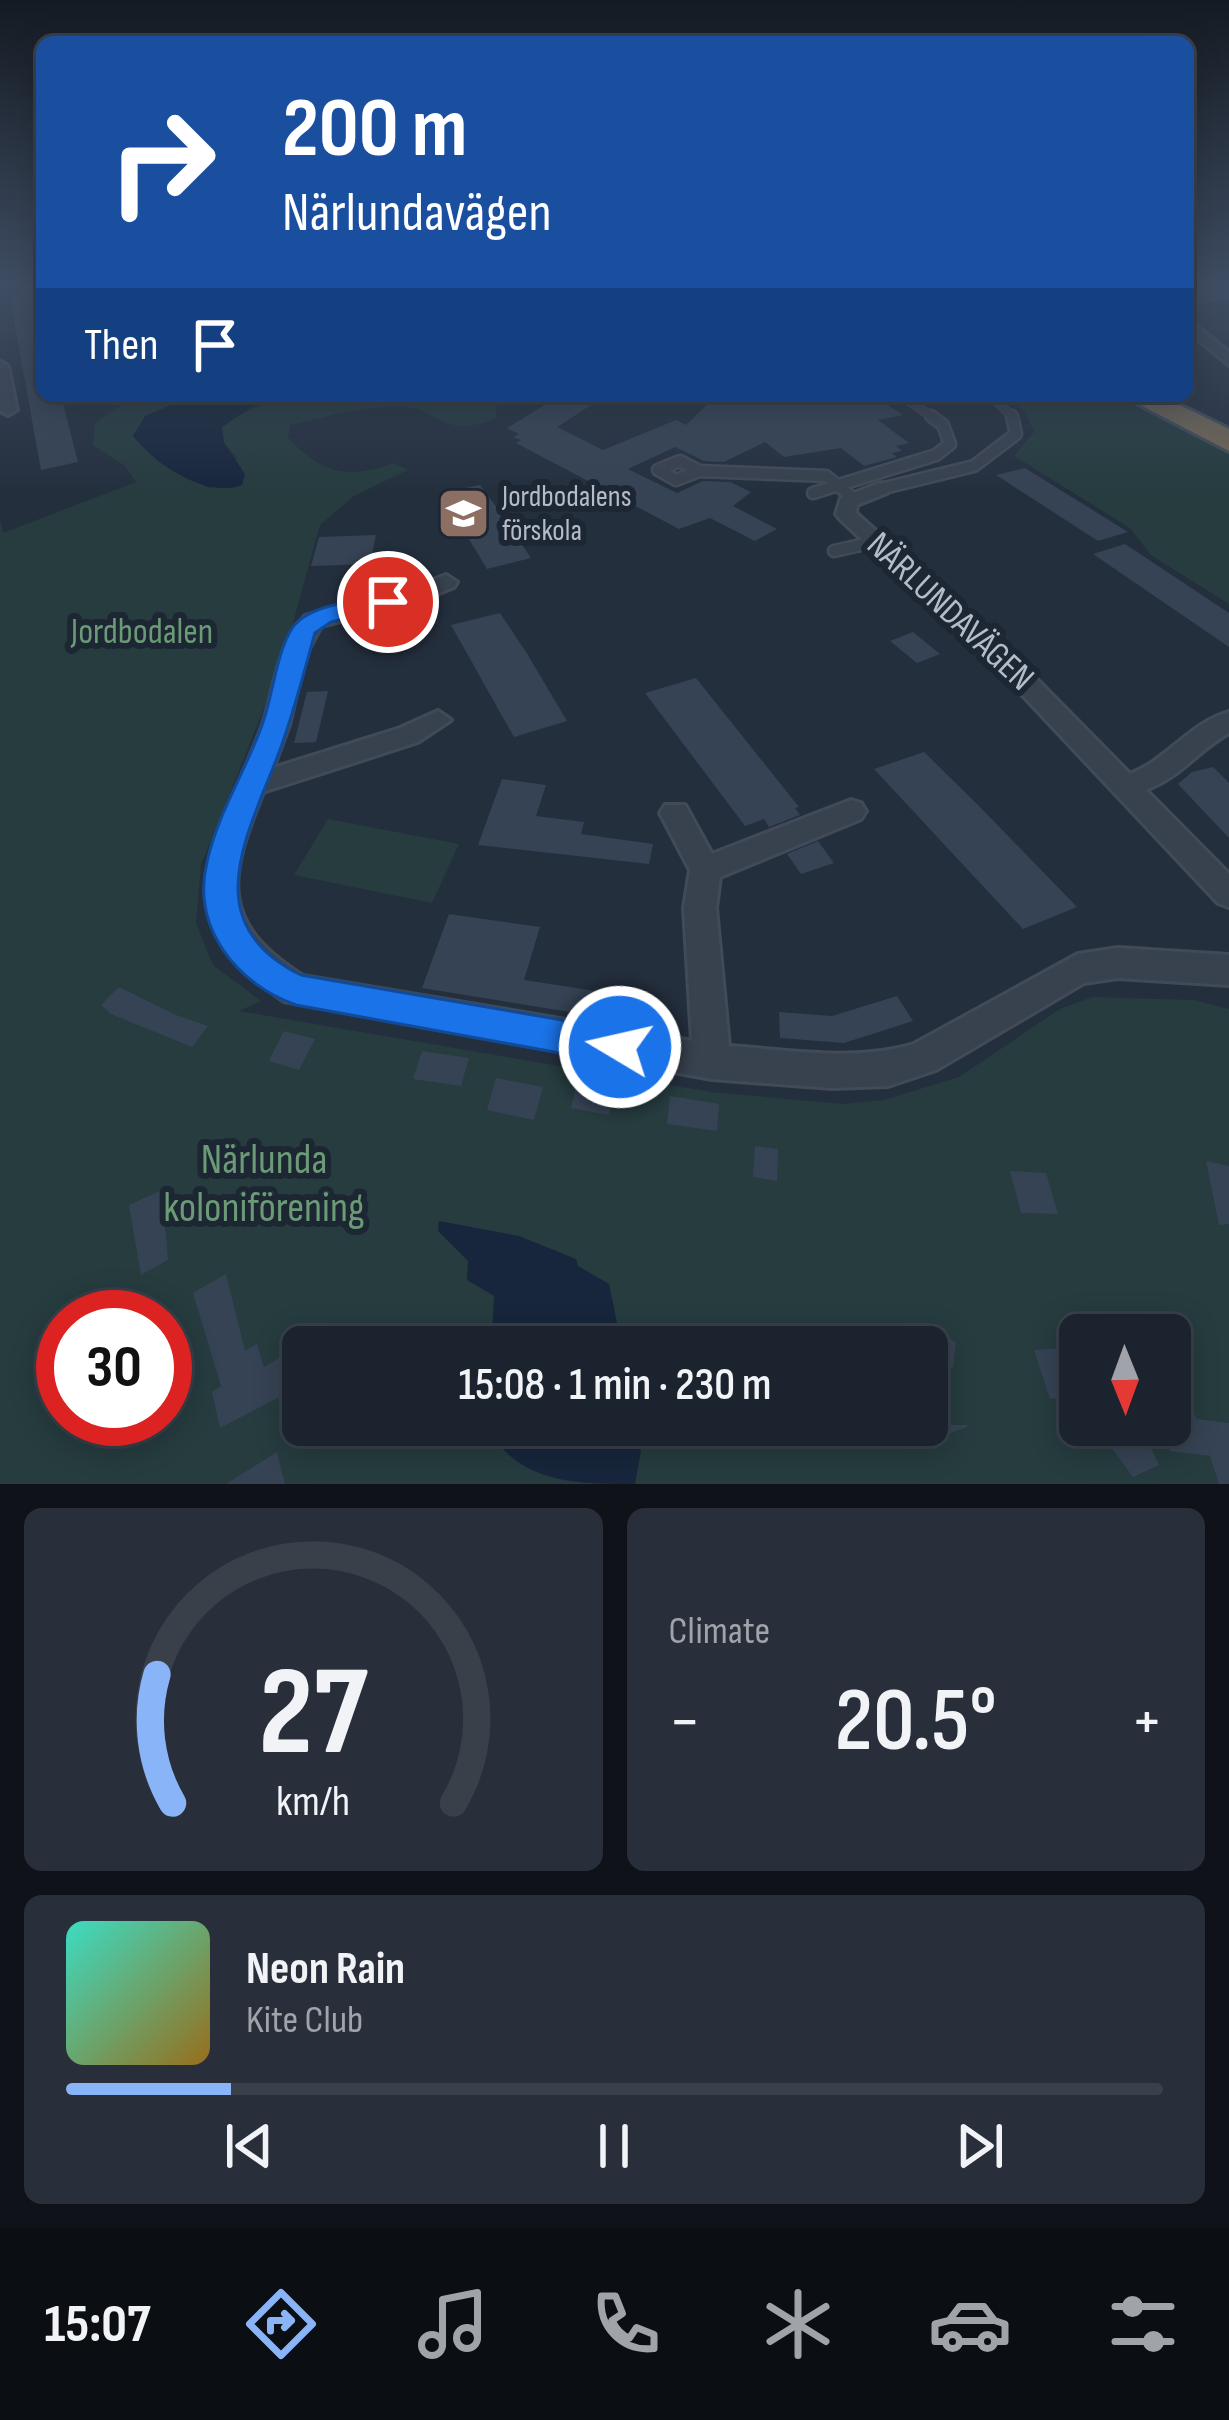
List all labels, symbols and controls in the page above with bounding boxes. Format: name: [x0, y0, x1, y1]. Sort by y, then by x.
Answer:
text: 200 m: [282, 79, 468, 180]
icon: right: [84, 84, 240, 240]
text: Närlundavägen: [282, 181, 552, 246]
icon: arrive: [182, 312, 248, 378]
text: Then: [84, 318, 158, 373]
place label: Jordbodalens förskola: [501, 479, 631, 549]
school or university icon: Jordbodalens förskola: [435, 486, 491, 542]
street label: NÄRLUNDAVÄGEN: [858, 524, 1042, 700]
pin: [337, 551, 439, 653]
icon: arrive: [355, 569, 421, 635]
park label: Jordbodalen: [70, 611, 213, 654]
position arrow: [557, 984, 683, 1110]
park label: Närlunda koloniförening: [163, 1135, 365, 1234]
speed limit sign: 30: [36, 1290, 192, 1446]
north arrow: [1059, 1314, 1191, 1446]
map controls: [1059, 1314, 1191, 1446]
text: 15:08 · 1 min · 230 m: [458, 1358, 772, 1413]
text: Climate: [669, 1608, 770, 1655]
text: 27: [259, 1640, 368, 1789]
text: 20.5°: [835, 1668, 997, 1776]
text: −: [669, 1683, 701, 1762]
text: +: [1131, 1683, 1163, 1762]
text: km/h: [276, 1775, 350, 1827]
text: Neon Rain: [246, 1942, 405, 1997]
text: Kite Club: [246, 1997, 363, 2044]
icon: previous: [216, 2113, 282, 2179]
icon: pause: [581, 2113, 647, 2179]
icon: next: [947, 2113, 1013, 2179]
icon: directions: [239, 2282, 323, 2366]
icon: music: [411, 2282, 495, 2366]
icon: phone: [584, 2282, 668, 2366]
icon: climate: [756, 2282, 840, 2366]
icon: car: [928, 2282, 1012, 2366]
icon: filters: [1101, 2282, 1185, 2366]
text: 15:07: [44, 2292, 150, 2357]

